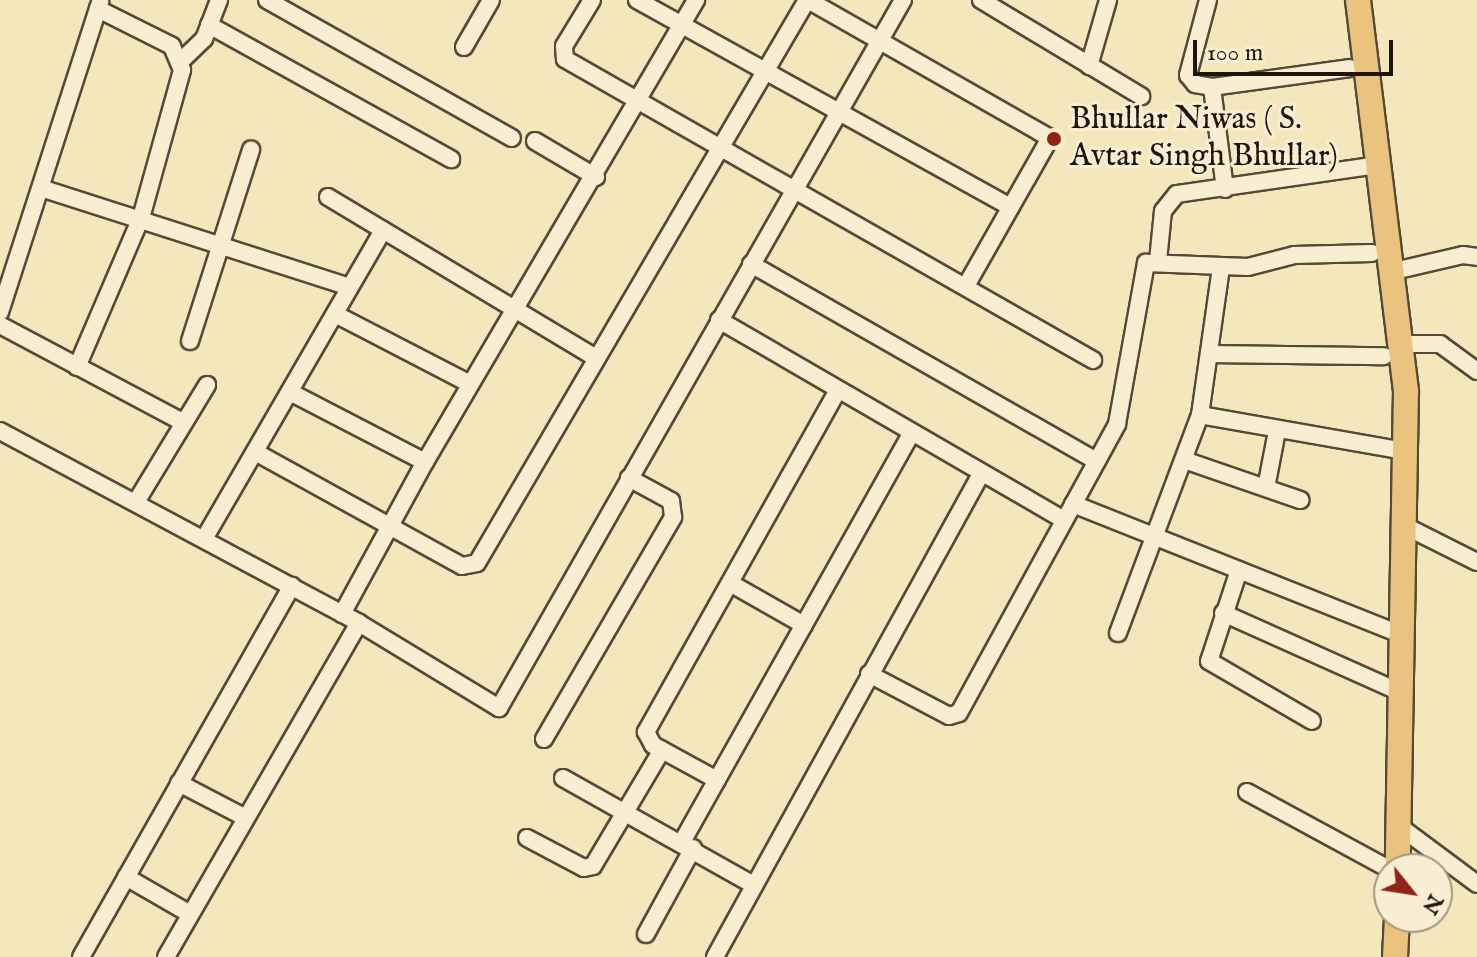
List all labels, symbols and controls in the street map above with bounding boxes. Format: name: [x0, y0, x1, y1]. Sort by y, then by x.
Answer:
scale bar: [1197, 24, 1397, 74]
text: 100 m: [1207, 38, 1263, 69]
place label: Bhullar Niwas ( S. Avtar Singh Bhullar): [1070, 102, 1338, 177]
marker: Bhullar Niwas ( S. Avtar Singh Bhullar): [1045, 130, 1063, 148]
north arrow: [1373, 853, 1453, 933]
text: N: [1415, 889, 1449, 919]

